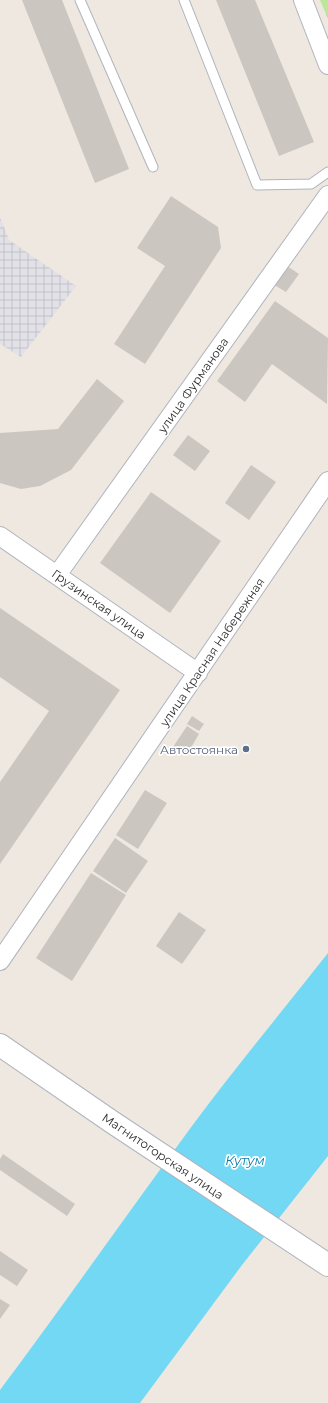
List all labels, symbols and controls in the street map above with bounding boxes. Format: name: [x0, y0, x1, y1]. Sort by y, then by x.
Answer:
street label: улица Фурманова: [154, 334, 232, 436]
street label: Грузинская улица: [49, 566, 149, 642]
street label: улица Красная Набережная: [156, 575, 268, 730]
place label: Автостоянка: [160, 742, 238, 757]
marker: Автостоянка: [241, 744, 251, 754]
street label: Магнитогорская улица: [99, 1110, 227, 1202]
water label: Кутум: [225, 1152, 265, 1168]

